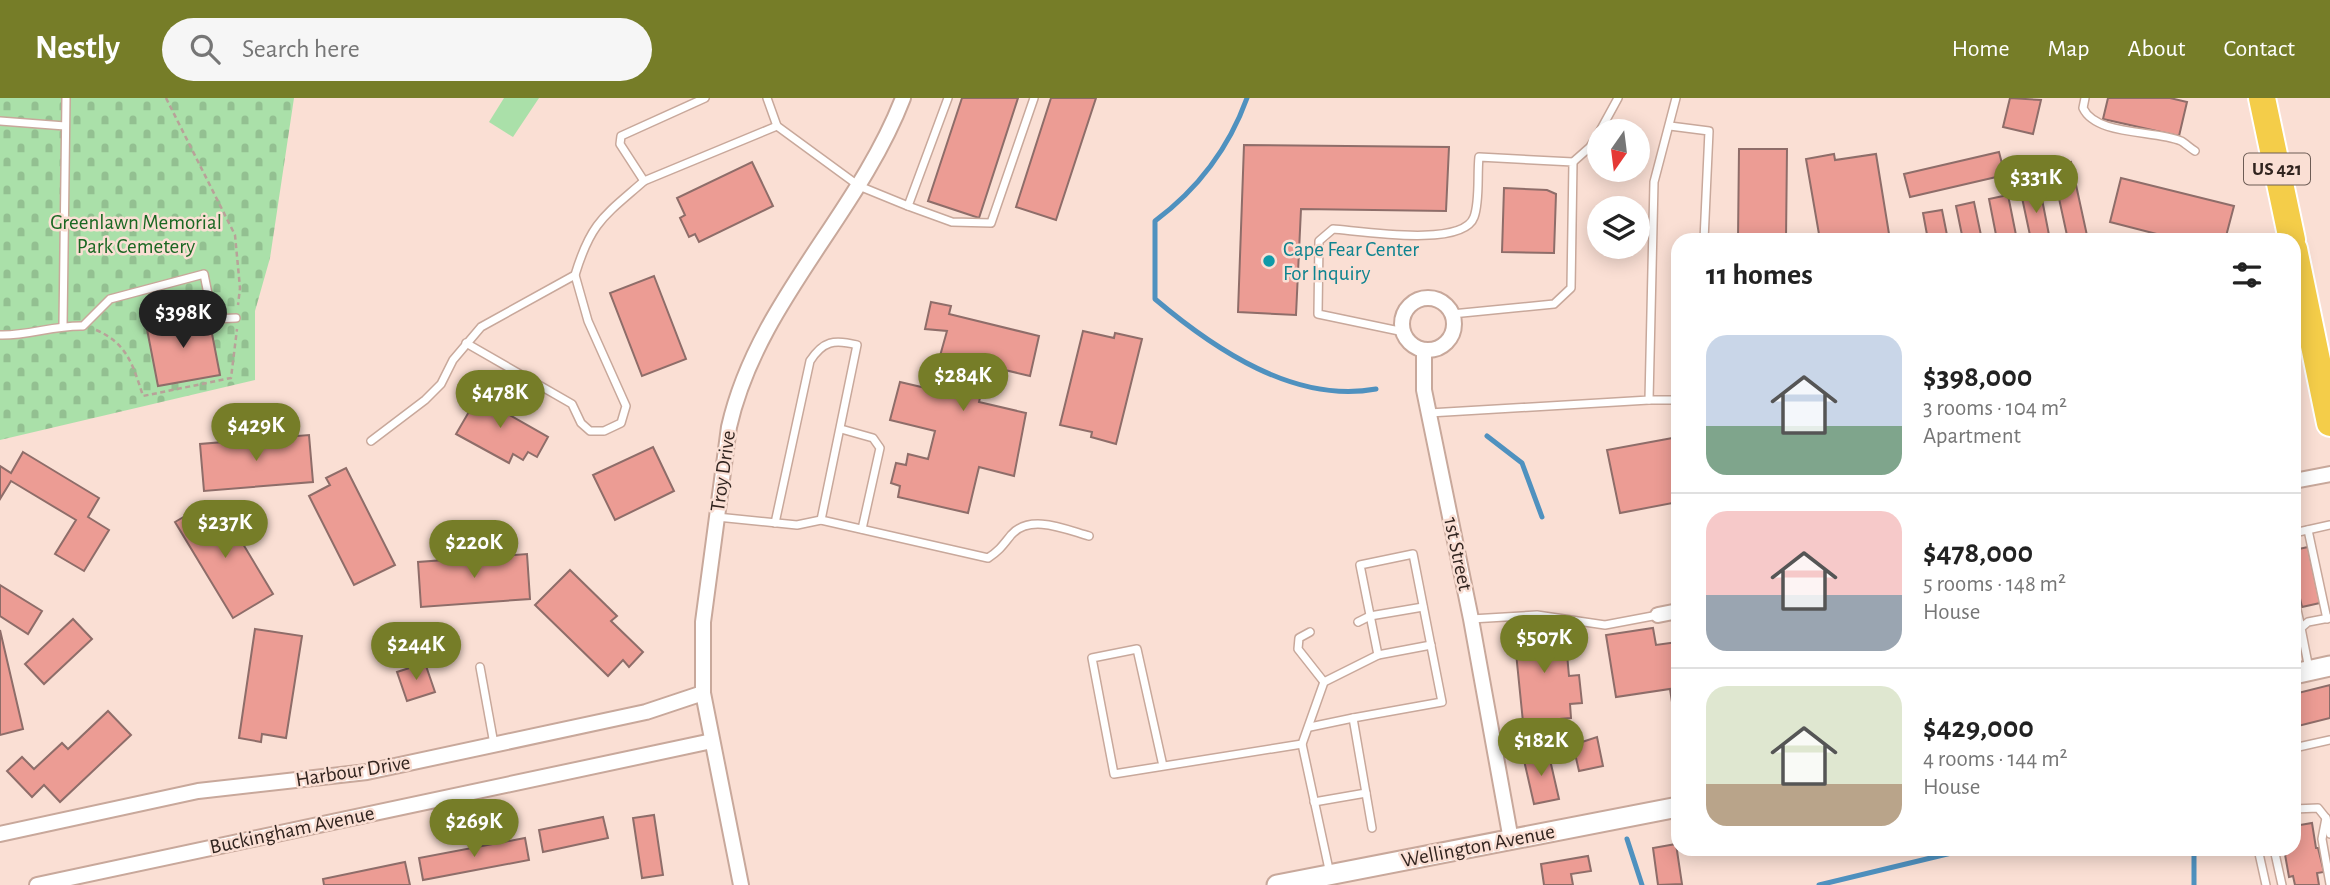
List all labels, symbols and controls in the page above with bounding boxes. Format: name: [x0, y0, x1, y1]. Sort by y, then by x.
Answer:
search box: [162, 18, 652, 81]
icon: search: [186, 30, 224, 68]
text: Nestly: [35, 32, 120, 65]
text: Search here: [242, 36, 360, 62]
text: Home: [1952, 37, 2010, 61]
text: Map: [2048, 37, 2090, 61]
text: About: [2128, 37, 2185, 61]
text: Contact: [2223, 37, 2295, 61]
north arrow: [1587, 119, 1650, 182]
map controls: [1587, 119, 1650, 259]
road number: US 421: [2244, 153, 2310, 184]
pin: $331K: [1987, 156, 2085, 215]
text: $331K: [2010, 166, 2062, 189]
button: layers: [1587, 196, 1650, 259]
park label: Greenlawn Memorial Park Cemetery: [50, 212, 222, 257]
place label: Cape Fear Center For Inquiry: [1283, 239, 1419, 284]
marker: Cape Fear Center For Inquiry: [1261, 253, 1277, 269]
icon: filters: [2228, 256, 2266, 294]
text: 11 homes: [1706, 260, 1813, 290]
pin: $398K: [134, 290, 232, 350]
text: $398K: [155, 301, 211, 324]
pin: $284K: [914, 354, 1012, 413]
text: $398,000: [1923, 362, 2032, 392]
icon: home: [1762, 363, 1846, 447]
text: $284K: [934, 364, 992, 387]
pin: $478K: [451, 370, 549, 430]
text: $478K: [472, 381, 528, 404]
text: 3 rooms · 104 m²: [1923, 397, 2067, 420]
pin: $429K: [207, 404, 305, 463]
text: $429K: [227, 414, 285, 437]
text: Apartment: [1923, 425, 2021, 448]
street label: Troy Drive: [707, 429, 739, 513]
pin: $237K: [176, 500, 274, 560]
text: $237K: [198, 511, 252, 534]
street label: 1st Street: [1440, 515, 1476, 593]
pin: $220K: [425, 520, 523, 580]
text: $220K: [445, 531, 503, 554]
text: $478,000: [1923, 538, 2033, 568]
icon: home: [1762, 539, 1846, 623]
text: 5 rooms · 148 m²: [1923, 573, 2066, 596]
text: House: [1923, 601, 1980, 624]
pin: $507K: [1495, 616, 1593, 675]
pin: $244K: [367, 622, 465, 682]
text: $507K: [1516, 626, 1572, 649]
text: $244K: [387, 633, 445, 656]
text: $429,000: [1923, 713, 2034, 743]
icon: home: [1762, 714, 1846, 798]
pin: $182K: [1492, 718, 1590, 778]
text: $182K: [1514, 729, 1568, 752]
text: 4 rooms · 144 m²: [1923, 748, 2068, 771]
street label: Harbour Drive: [294, 752, 412, 790]
text: House: [1923, 776, 1980, 799]
pin: $269K: [425, 800, 523, 859]
street label: Buckingham Avenue: [208, 802, 376, 858]
text: $269K: [446, 810, 502, 833]
street label: Wellington Avenue: [1399, 821, 1557, 871]

